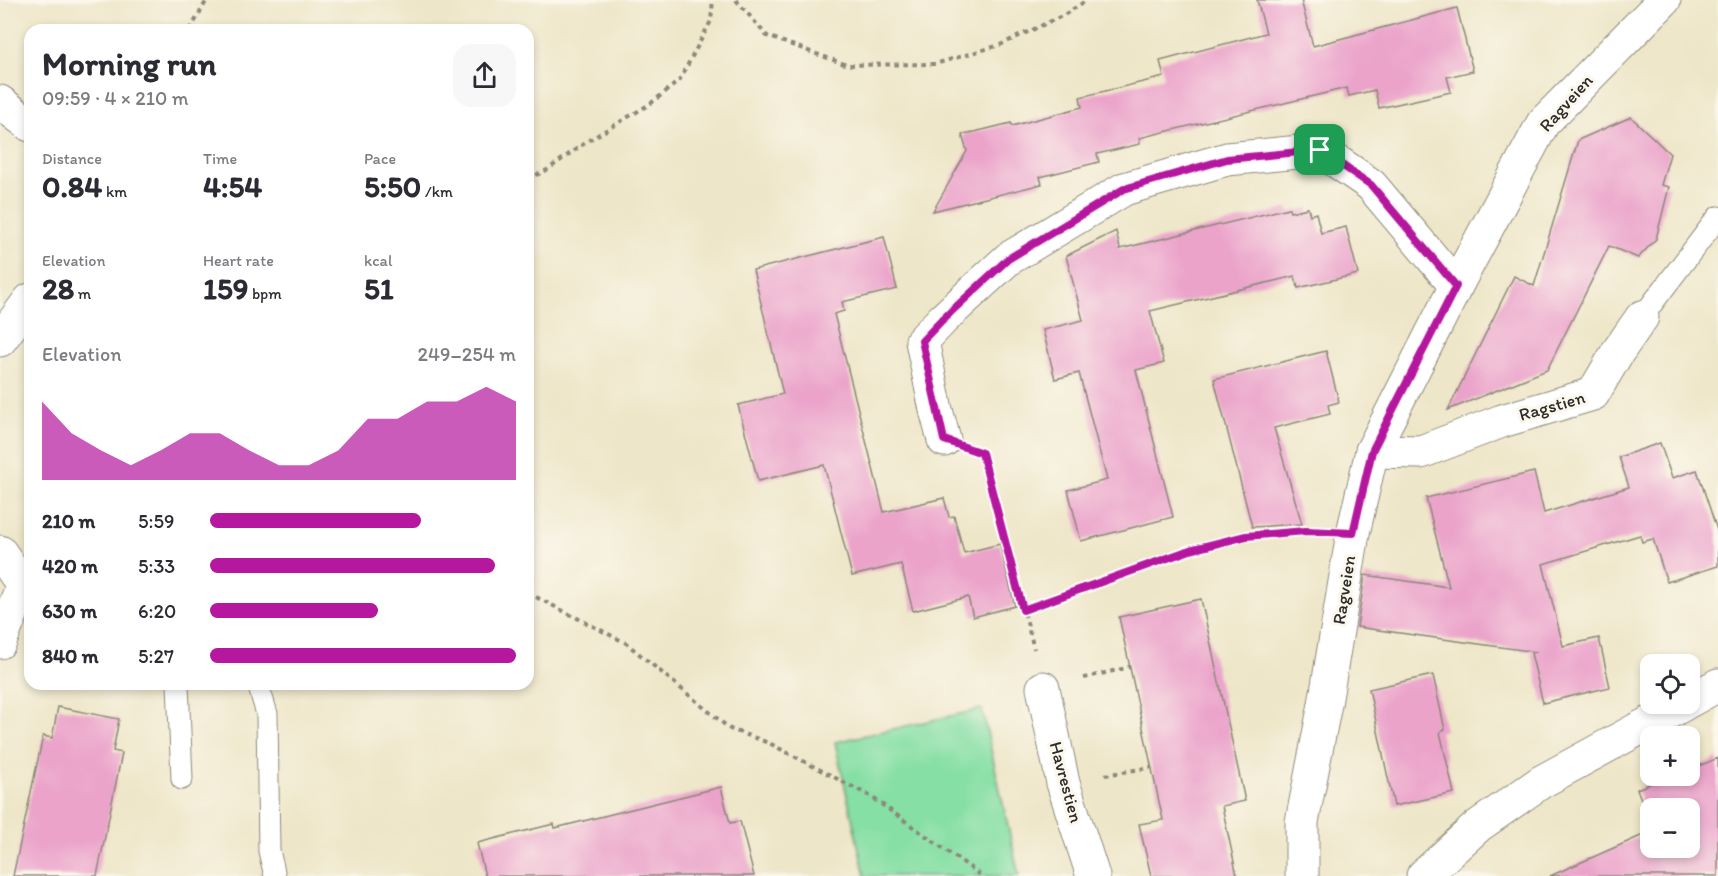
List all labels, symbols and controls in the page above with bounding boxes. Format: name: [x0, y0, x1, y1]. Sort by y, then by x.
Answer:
text: Morning run: [42, 44, 217, 83]
button: share: [453, 44, 516, 107]
street label: Ragveien: [1534, 70, 1598, 136]
text: 09:59 · 4 × 210 m: [42, 86, 189, 110]
pin: [1294, 124, 1345, 175]
icon: arrive: [1303, 133, 1336, 166]
text: Distance: [42, 149, 102, 168]
text: Time: [203, 149, 237, 168]
text: Pace: [364, 149, 396, 168]
text: 0.84: [42, 168, 102, 205]
text: 4:54: [203, 168, 262, 205]
text: 5:50: [364, 168, 421, 205]
text: km: [102, 182, 127, 201]
text: /km: [421, 182, 453, 201]
text: Elevation: [42, 251, 106, 270]
text: Heart rate: [203, 251, 274, 270]
text: kcal: [364, 251, 392, 270]
text: 28: [42, 270, 74, 307]
text: 159: [203, 270, 248, 307]
text: 51: [364, 270, 394, 307]
text: m: [74, 284, 91, 303]
text: bpm: [248, 284, 282, 303]
text: Elevation: [42, 342, 121, 366]
text: 249–254 m: [417, 342, 516, 366]
street label: Ragstien: [1516, 386, 1588, 426]
text: 210 m: [42, 509, 95, 533]
text: 5:59: [138, 509, 174, 533]
text: 420 m: [42, 554, 98, 578]
text: 5:33: [138, 554, 175, 578]
street label: Ragveien: [1328, 554, 1360, 626]
text: 630 m: [42, 599, 97, 623]
text: 6:20: [138, 599, 176, 623]
text: 840 m: [42, 644, 99, 668]
text: 5:27: [138, 644, 174, 668]
map controls: [1640, 654, 1700, 858]
button: locate: [1640, 654, 1700, 714]
button: +: [1640, 726, 1700, 786]
street label: Havrestien: [1045, 739, 1087, 825]
button: −: [1640, 798, 1700, 858]

